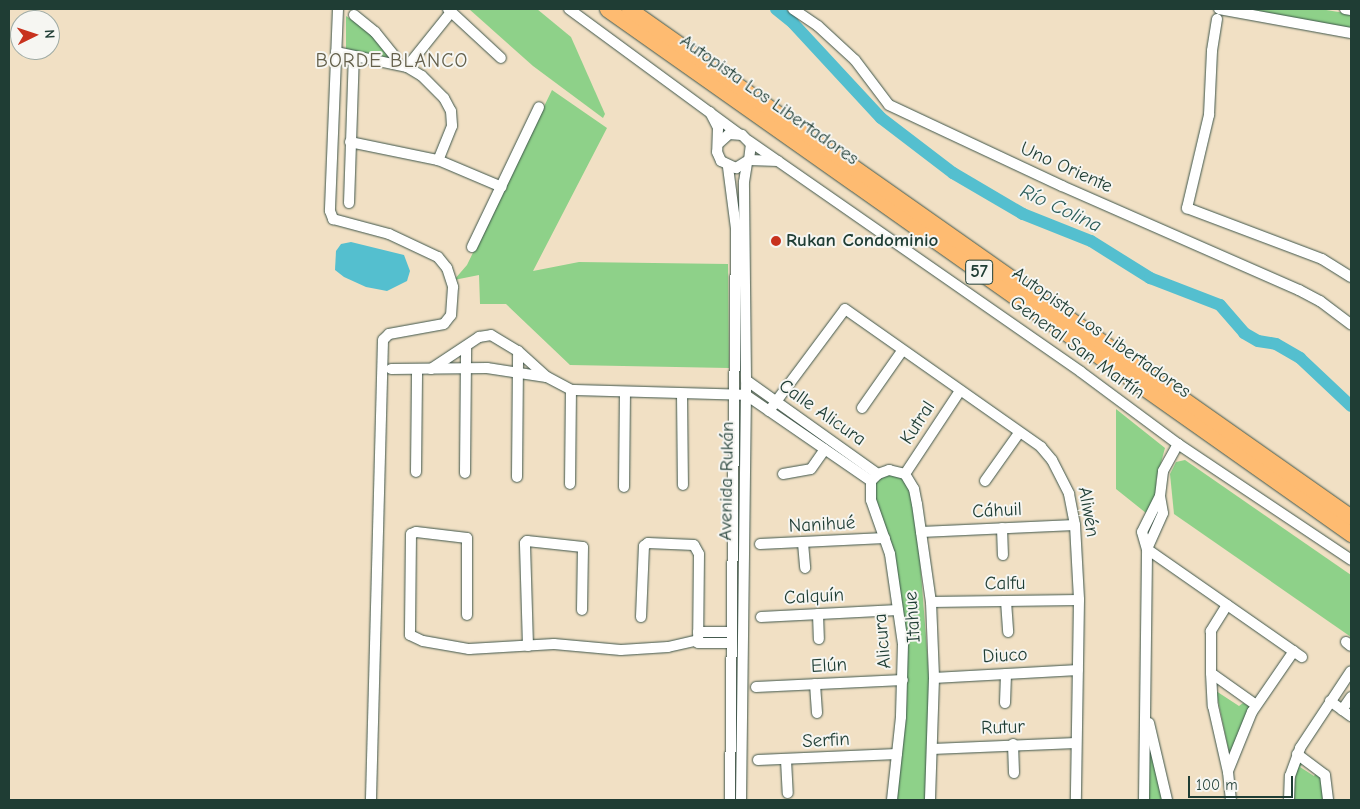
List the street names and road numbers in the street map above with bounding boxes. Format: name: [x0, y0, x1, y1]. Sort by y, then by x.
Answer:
street label: Autopista Los Libertadores: [675, 30, 863, 170]
street label: Uno Oriente: [1016, 138, 1116, 198]
road number: 57: [964, 256, 994, 288]
street label: Autopista Los Libertadores: [1007, 263, 1195, 403]
street label: General San Martín: [1005, 291, 1149, 405]
street label: Calle Alicura: [774, 375, 870, 451]
street label: Kutral: [896, 397, 940, 449]
street label: Avenida Rukán: [715, 421, 739, 541]
street label: Aliwén: [1072, 485, 1104, 539]
street label: Cáhuil: [972, 498, 1022, 524]
street label: Nanihué: [788, 512, 856, 538]
street label: Calfu: [984, 572, 1026, 596]
street label: Calquín: [783, 584, 845, 610]
street label: Itahue: [900, 590, 926, 644]
street label: Alicura: [869, 612, 897, 670]
street label: Diuco: [982, 643, 1028, 669]
street label: Elún: [811, 654, 847, 678]
street label: Rutur: [981, 716, 1025, 740]
street label: Serfin: [802, 728, 850, 754]

